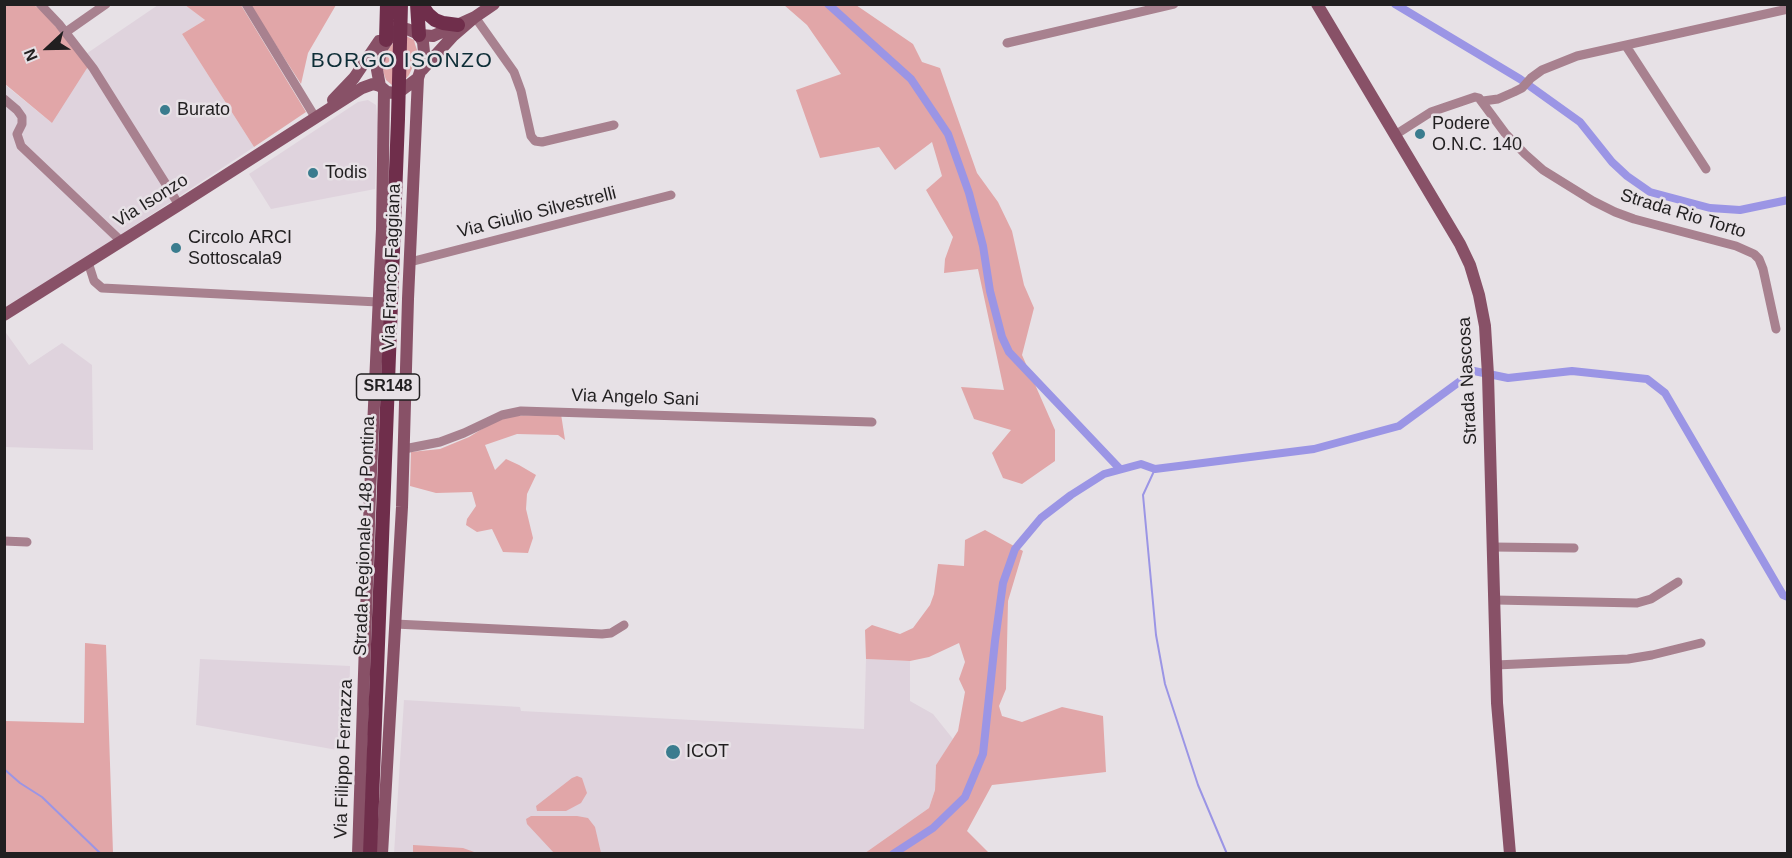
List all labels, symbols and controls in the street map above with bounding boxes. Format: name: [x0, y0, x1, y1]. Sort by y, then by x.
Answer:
north arrow: [18, 18, 78, 78]
text: N: [21, 46, 41, 63]
district label: BORGO ISONZO: [311, 48, 493, 74]
place label: Burato: [177, 99, 230, 121]
marker: Burato: [158, 103, 172, 117]
place label: Podere O.N.C. 140: [1432, 113, 1522, 156]
marker: Podere O.N.C. 140: [1413, 127, 1427, 141]
place label: Todis: [325, 162, 367, 184]
marker: Todis: [306, 166, 320, 180]
street label: Via Isonzo: [110, 170, 192, 232]
street label: Via Franco Faggiana: [378, 183, 406, 351]
street label: Via Giulio Silvestrelli: [455, 183, 619, 243]
street label: Strada Rio Torto: [1618, 185, 1748, 243]
place label: Circolo ARCI Sottoscala9: [188, 227, 292, 270]
marker: Circolo ARCI Sottoscala9: [169, 241, 183, 255]
street label: Strada Nascosa: [1454, 316, 1482, 446]
road number: SR148: [356, 374, 420, 400]
street label: Via Angelo Sani: [571, 385, 699, 411]
street label: Strada Regionale 148 Pontina: [350, 416, 380, 656]
street label: Via Filippo Ferrazza: [330, 679, 358, 839]
place label: ICOT: [686, 741, 729, 763]
marker: ICOT: [664, 743, 682, 761]

